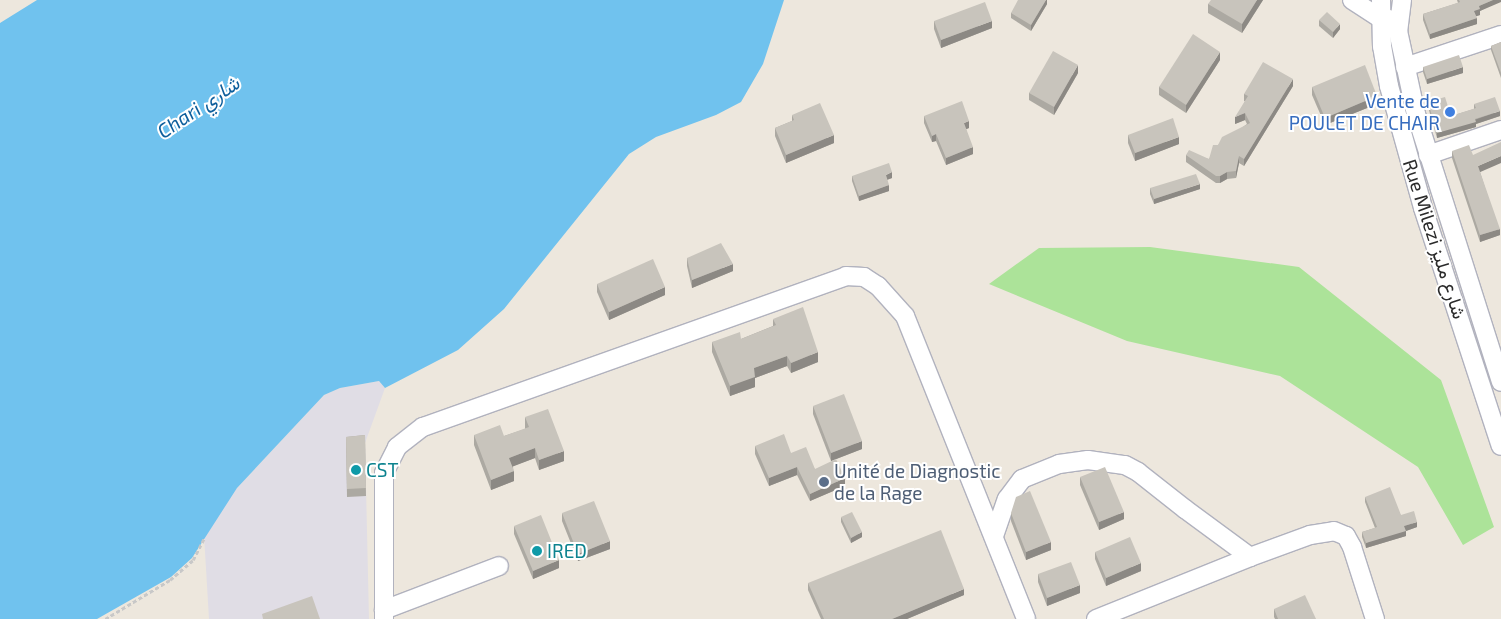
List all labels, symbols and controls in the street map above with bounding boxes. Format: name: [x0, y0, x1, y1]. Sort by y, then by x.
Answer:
water label: Chari شاري: [152, 71, 244, 143]
place label: Vente de POULET DE CHAIR: [1288, 90, 1440, 134]
marker: Vente de POULET DE CHAIR: [1444, 106, 1456, 118]
street label: Rue Milezi شارع مليز: [1398, 156, 1472, 322]
place label: CST: [366, 459, 399, 481]
place label: Unité de Diagnostic de la Rage: [834, 460, 1000, 504]
marker: CST: [350, 464, 362, 476]
marker: Unité de Diagnostic de la Rage: [818, 476, 830, 488]
place label: IRED: [547, 540, 587, 562]
marker: IRED: [531, 545, 543, 557]

